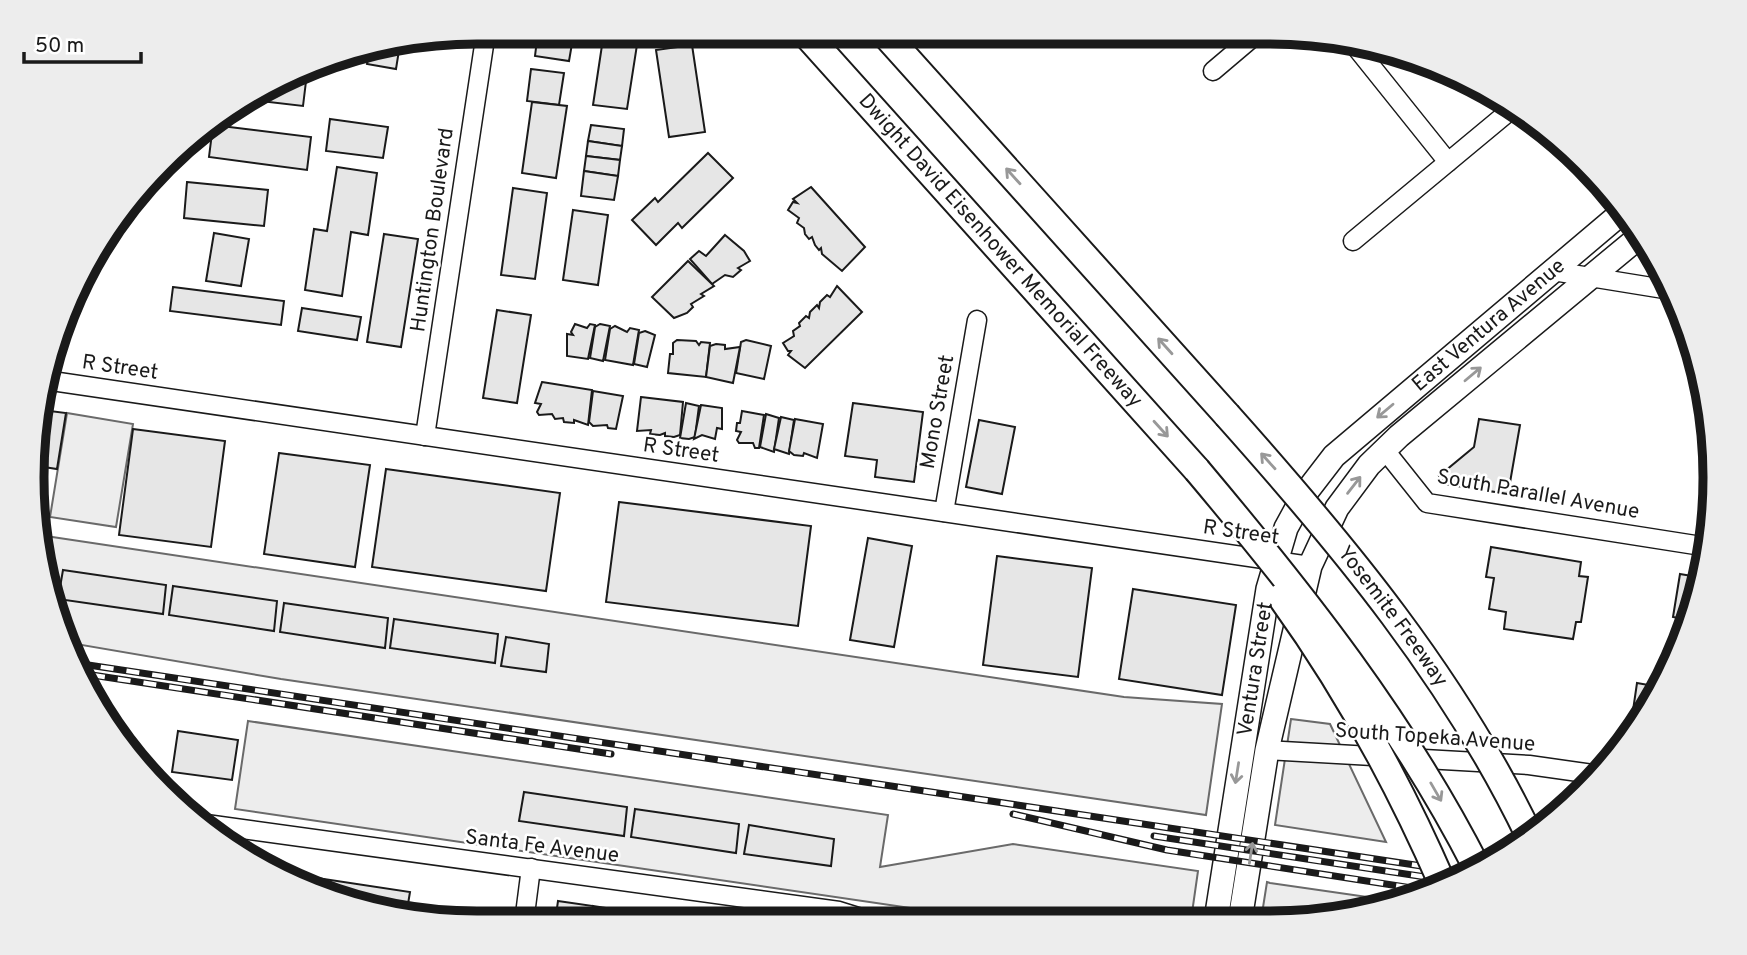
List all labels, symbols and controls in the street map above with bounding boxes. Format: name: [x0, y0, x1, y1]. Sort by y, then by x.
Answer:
scale bar: [24, 21, 142, 65]
text: 50 m: [35, 33, 84, 60]
street label: Dwight David Eisenhower Memorial Freeway: [852, 88, 1148, 414]
street label: Huntington Boulevard: [405, 126, 461, 334]
one-way arrow: [1005, 167, 1021, 185]
street label: East Ventura Avenue: [1406, 253, 1571, 398]
one-way arrow: [1157, 337, 1173, 355]
street label: R Street: [80, 349, 160, 387]
street label: Mono Street: [915, 353, 961, 471]
one-way arrow: [1464, 366, 1482, 381]
one-way arrow: [1377, 403, 1395, 419]
one-way arrow: [1152, 420, 1169, 437]
street label: R Street: [641, 432, 721, 470]
one-way arrow: [1260, 452, 1276, 470]
street label: South Parallel Avenue: [1435, 464, 1641, 526]
one-way arrow: [1346, 477, 1361, 495]
street label: R Street: [1201, 514, 1281, 552]
street label: Yosemite Freeway: [1331, 541, 1454, 692]
street label: Ventura Street: [1232, 600, 1279, 738]
street label: South Topeka Avenue: [1334, 718, 1536, 758]
one-way arrow: [1230, 761, 1243, 784]
one-way arrow: [1430, 781, 1443, 802]
street label: Santa Fe Avenue: [464, 824, 620, 870]
one-way arrow: [1245, 842, 1258, 864]

